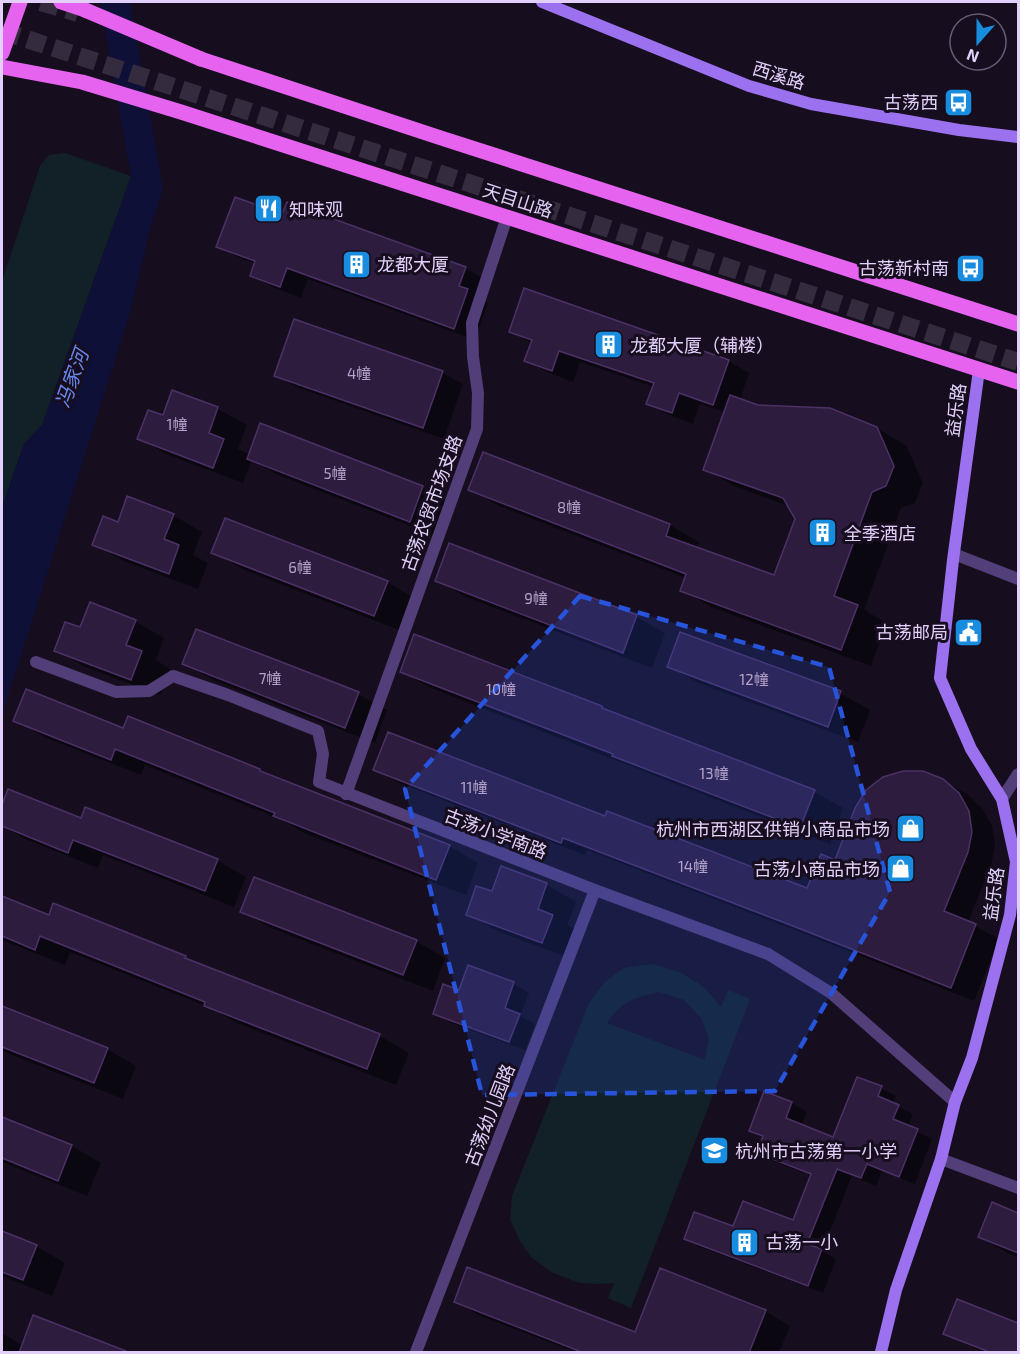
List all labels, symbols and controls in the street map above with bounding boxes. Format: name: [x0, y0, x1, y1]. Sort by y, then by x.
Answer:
north arrow: [948, 12, 1008, 72]
text: N: [964, 46, 981, 67]
street label: 西溪路: [750, 57, 808, 93]
bus stop icon: 古荡西: [943, 86, 975, 118]
place label: 古荡西: [884, 91, 938, 113]
street label: 天目山路: [480, 178, 556, 222]
restaurant icon: 知味观: [252, 193, 284, 225]
place label: 知味观: [289, 198, 343, 220]
building icon: 龙都大厦: [340, 248, 372, 280]
bus stop icon: 古荡新村南: [954, 252, 986, 284]
place label: 龙都大厦: [377, 253, 449, 275]
place label: 古荡新村南: [859, 257, 949, 279]
building icon: 龙都大厦（辅楼）: [593, 329, 625, 361]
place label: 龙都大厦（辅楼）: [630, 334, 774, 356]
water label: 冯家河: [49, 342, 94, 410]
house number: 4幢: [347, 364, 371, 382]
street label: 益乐路: [940, 382, 970, 438]
house number: 1幢: [167, 415, 187, 433]
street label: 古荡农贸市场支路: [396, 432, 466, 574]
house number: 5幢: [323, 464, 347, 482]
house number: 8幢: [557, 498, 581, 516]
building icon: 全季酒店: [807, 517, 839, 549]
place label: 全季酒店: [844, 522, 916, 544]
house number: 6幢: [288, 558, 312, 576]
house number: 9幢: [524, 589, 548, 607]
public building icon: 古荡邮局: [953, 616, 985, 648]
place label: 古荡邮局: [876, 621, 948, 643]
house number: 7幢: [259, 669, 281, 687]
house number: 12幢: [739, 670, 769, 688]
house number: 10幢: [486, 680, 516, 698]
house number: 13幢: [699, 764, 729, 782]
house number: 11幢: [461, 778, 487, 796]
street label: 古荡小学南路: [442, 803, 550, 863]
shop icon: 杭州市西湖区供销小商品市场: [895, 813, 927, 845]
place label: 杭州市西湖区供销小商品市场: [656, 818, 890, 840]
shop icon: 古荡小商品市场: [885, 853, 917, 885]
house number: 14幢: [678, 857, 708, 875]
place label: 古荡小商品市场: [754, 858, 880, 880]
street label: 益乐路: [978, 866, 1008, 922]
street label: 古荡幼儿园路: [459, 1061, 519, 1169]
school or university icon: 杭州市古荡第一小学: [698, 1135, 730, 1167]
place label: 杭州市古荡第一小学: [735, 1140, 897, 1162]
building icon: 古荡一小: [729, 1226, 761, 1258]
place label: 古荡一小: [766, 1231, 838, 1253]

